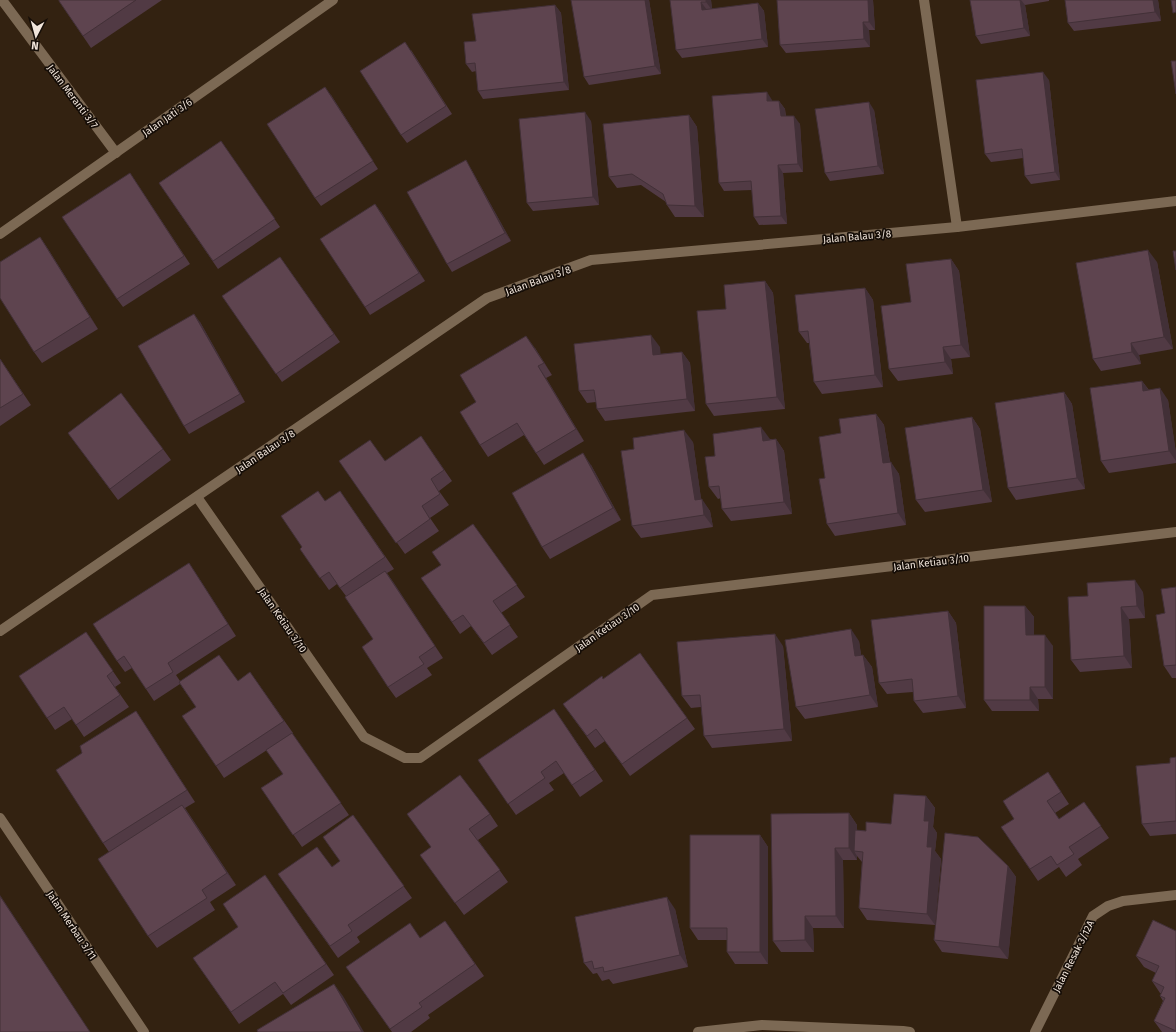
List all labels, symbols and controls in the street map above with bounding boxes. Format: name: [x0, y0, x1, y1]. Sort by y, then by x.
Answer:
north arrow: [16, 16, 56, 56]
text: N: [31, 39, 39, 52]
street label: Jalan Meranti 3/7: [44, 62, 100, 131]
street label: Jalan Jati 3/6: [140, 96, 195, 139]
street label: Jalan Balau 3/8: [822, 228, 892, 246]
street label: Jalan Balau 3/8: [504, 263, 573, 298]
street label: Jalan Balau 3/8: [234, 427, 298, 476]
street label: Jalan Ketiau 3/10: [893, 552, 970, 574]
street label: Jalan Ketiau 3/10: [255, 586, 309, 656]
street label: Jalan Ketiau 3/10: [573, 601, 643, 655]
street label: Jalan Merbau 3/11: [44, 889, 99, 962]
street label: Jalan Resak 3/12A: [1051, 918, 1097, 994]

